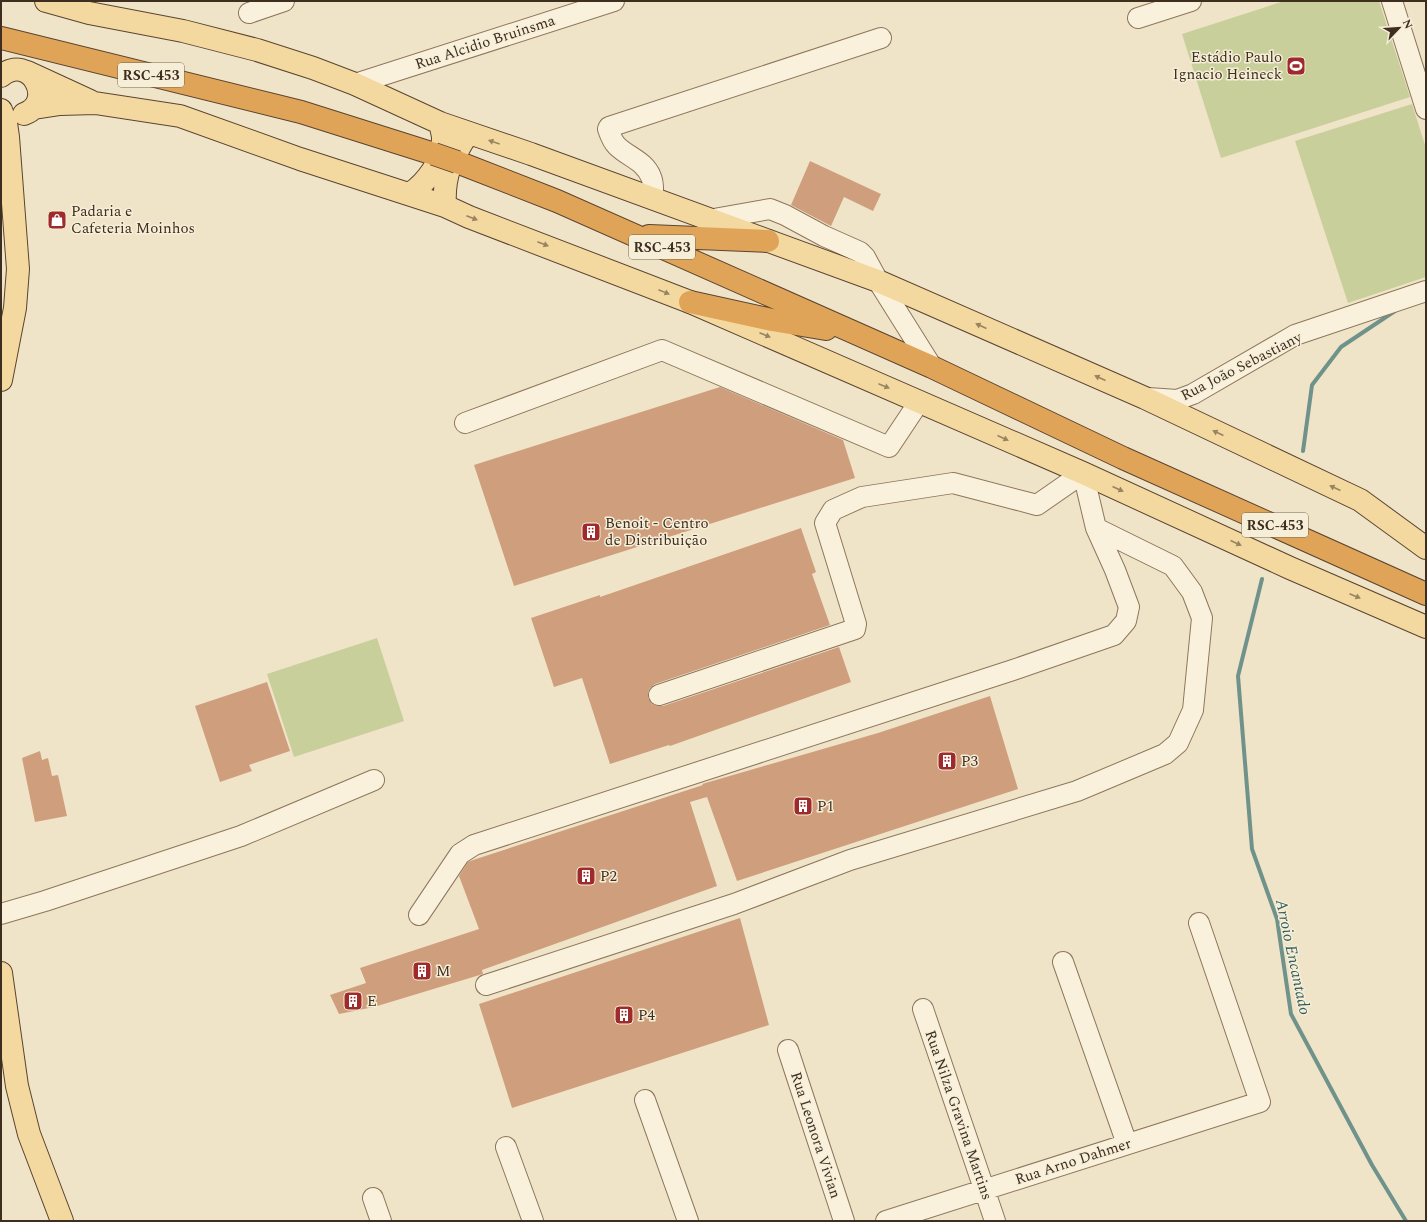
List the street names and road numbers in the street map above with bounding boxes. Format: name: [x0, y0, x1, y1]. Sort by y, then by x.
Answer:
street label: Rua Alcidio Bruinsma: [412, 9, 559, 76]
road number: RSC-453: [118, 63, 184, 87]
road number: RSC-453: [629, 235, 695, 259]
street label: Rua João Sebastiany: [1177, 326, 1306, 407]
road number: RSC-453: [1242, 513, 1308, 537]
street label: Rua Nilza Gravina Martins: [919, 1027, 998, 1203]
street label: Rua Leonora Vivian: [784, 1069, 847, 1202]
street label: Rua Arno Dahmer: [1012, 1132, 1134, 1191]

